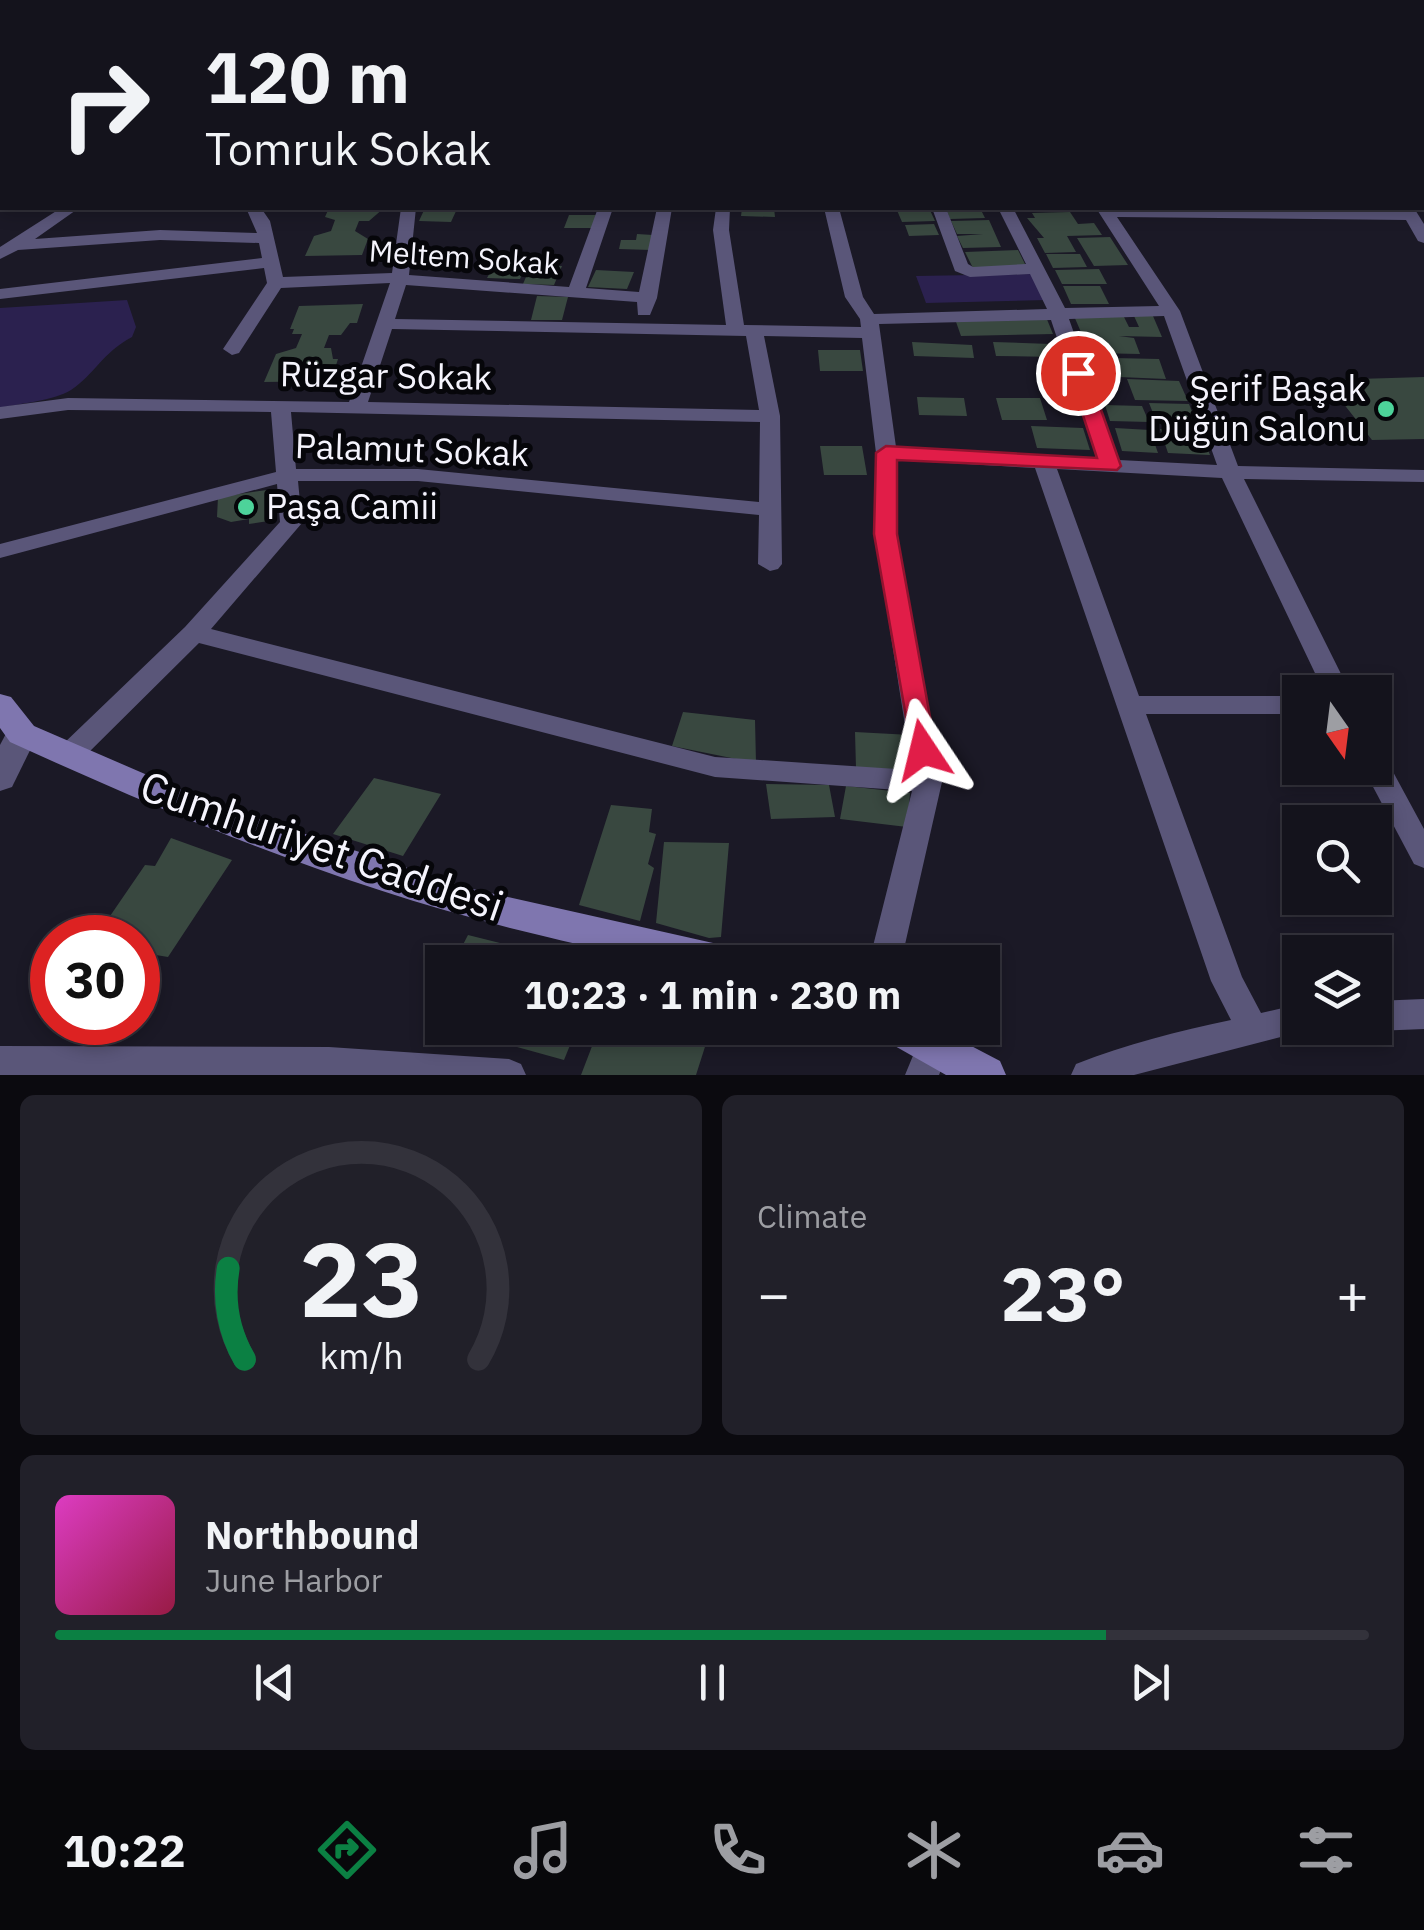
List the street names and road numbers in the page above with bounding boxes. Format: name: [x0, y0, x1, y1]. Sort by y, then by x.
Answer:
street label: Meltem Sokak: [368, 230, 561, 283]
street label: Rüzgar Sokak: [280, 350, 492, 400]
street label: Palamut Sokak: [294, 422, 530, 476]
street label: Cumhuriyet Caddesi: [134, 758, 511, 933]

